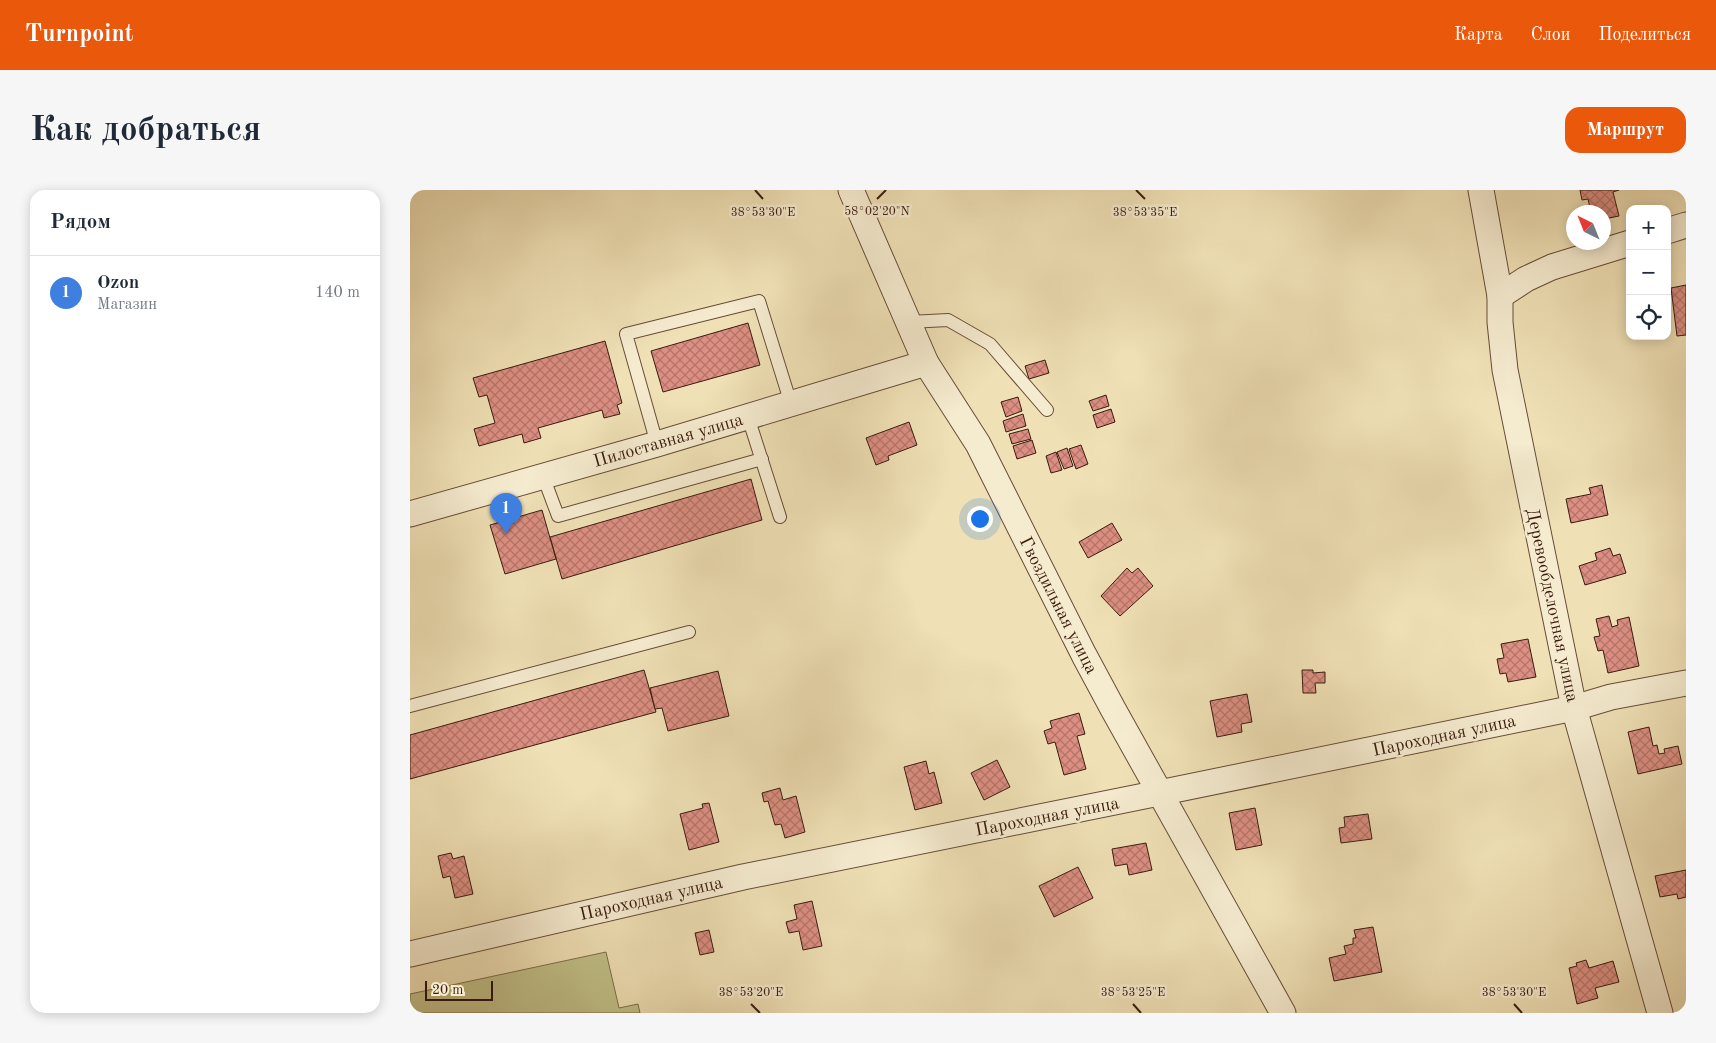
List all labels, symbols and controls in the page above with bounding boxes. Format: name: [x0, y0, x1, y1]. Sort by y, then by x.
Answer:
text: Turnpoint: [25, 23, 133, 47]
text: Карта: [1454, 26, 1503, 44]
text: Слои: [1531, 26, 1570, 44]
text: Поделиться: [1598, 26, 1691, 44]
button: Маршрут: [1565, 107, 1686, 153]
text: Как добраться: [30, 113, 261, 148]
text: 58°02'20"N: [844, 205, 910, 218]
north arrow: [1566, 205, 1611, 250]
map controls: [1626, 205, 1671, 340]
button: +: [1626, 205, 1671, 250]
text: 38°53'30"E: [731, 206, 795, 219]
text: 38°53'35"E: [1113, 206, 1177, 219]
text: Рядом: [50, 212, 111, 233]
button: −: [1626, 250, 1671, 295]
text: Ozon: [97, 274, 139, 293]
text: 1: [61, 285, 71, 301]
text: 140 m: [315, 285, 360, 301]
button: locate: [1626, 295, 1671, 340]
text: Магазин: [97, 297, 157, 313]
street label: Пилоставная улица: [591, 411, 745, 471]
pin: 1: [490, 493, 522, 534]
your location: [967, 506, 993, 532]
street label: Деревообделочная улица: [1523, 507, 1581, 704]
street label: Гвоздильная улица: [1016, 534, 1101, 677]
street label: Пароходная улица: [1371, 712, 1518, 760]
street label: Пароходная улица: [974, 794, 1121, 840]
street label: Пароходная улица: [578, 874, 725, 924]
scale bar: [425, 978, 492, 1001]
text: 20 m: [432, 983, 463, 997]
text: 38°53'20"E: [719, 986, 783, 999]
text: 38°53'25"E: [1101, 986, 1165, 999]
text: 38°53'30"E: [1482, 986, 1546, 999]

